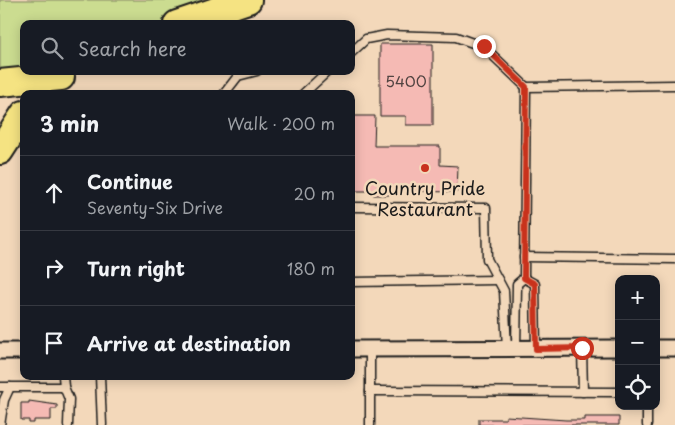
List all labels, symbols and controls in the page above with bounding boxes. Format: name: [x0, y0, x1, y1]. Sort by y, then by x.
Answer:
search box: [20, 20, 355, 75]
icon: search: [38, 34, 66, 62]
text: Search here: [78, 34, 187, 62]
route end: [473, 35, 496, 58]
house number: 5400: [385, 69, 427, 92]
text: 3 min: [40, 107, 99, 139]
text: Walk · 200 m: [227, 111, 335, 135]
marker: Country Pride Restaurant: [419, 162, 431, 174]
text: Continue: [87, 167, 173, 195]
place label: Country Pride Restaurant: [365, 174, 485, 222]
icon: ahead: [40, 179, 68, 207]
text: 20 m: [294, 181, 335, 205]
text: Seventy-Six Drive: [87, 195, 223, 219]
icon: right: [40, 254, 68, 282]
text: Turn right: [87, 254, 185, 282]
text: 180 m: [287, 256, 335, 280]
map controls: [615, 275, 660, 410]
button: +: [615, 275, 660, 320]
button: −: [615, 320, 660, 365]
icon: arrive: [40, 329, 68, 357]
text: Arrive at destination: [87, 329, 291, 357]
route start: [571, 337, 594, 360]
button: locate: [615, 365, 660, 410]

